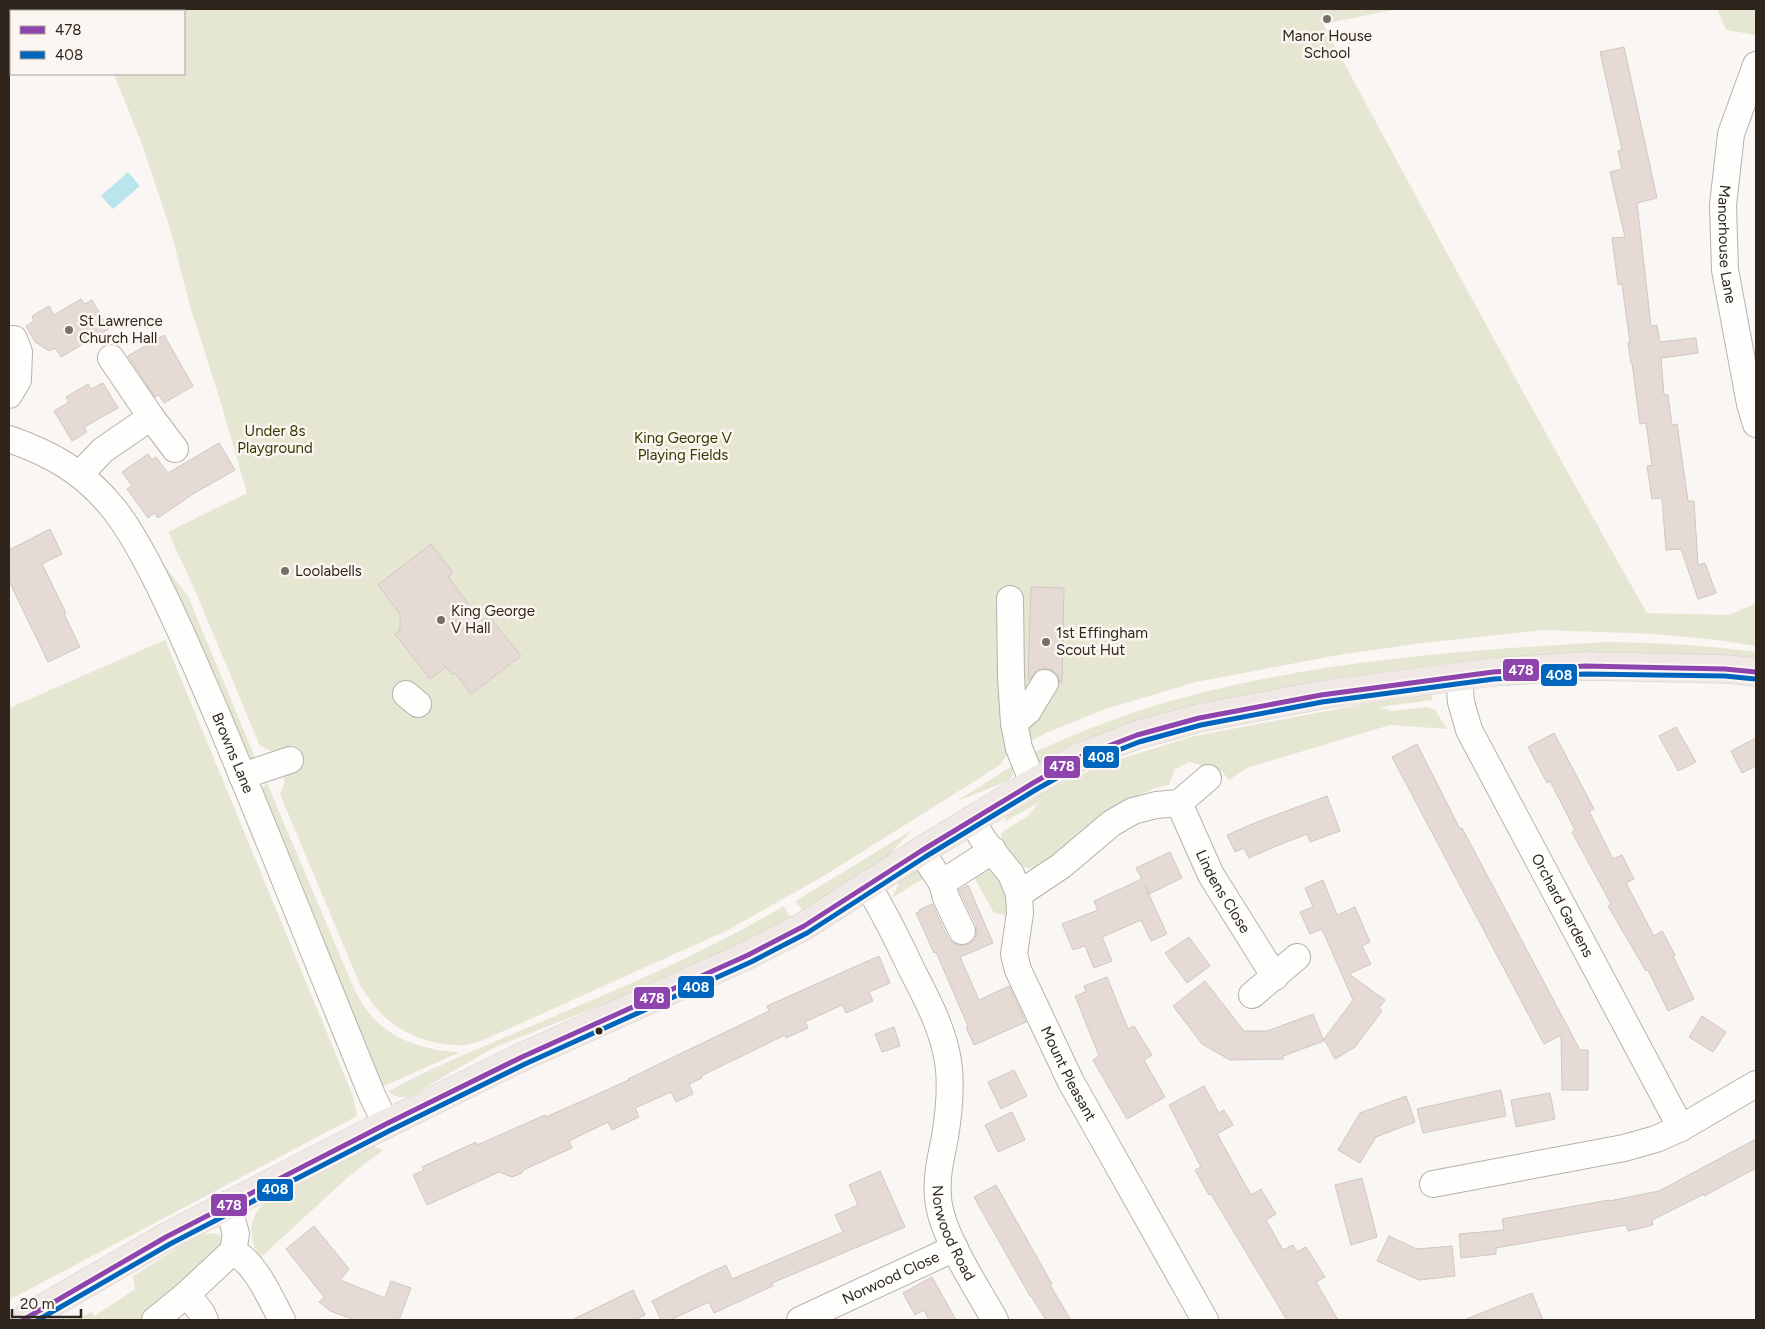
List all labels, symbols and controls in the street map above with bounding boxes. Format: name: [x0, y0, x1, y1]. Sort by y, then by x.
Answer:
legend: [10, 10, 185, 75]
marker: Manor House School: [1321, 13, 1333, 25]
text: 478: [55, 21, 82, 39]
place label: Manor House School: [1282, 27, 1372, 62]
text: 408: [55, 46, 83, 64]
street label: Manorhouse Lane: [1714, 184, 1740, 305]
place label: St Lawrence Church Hall: [79, 312, 163, 347]
marker: St Lawrence Church Hall: [63, 324, 75, 336]
park label: Under 8s Playground: [237, 422, 313, 457]
park label: King George V Playing Fields: [634, 429, 733, 464]
place label: Loolabells: [295, 562, 362, 580]
marker: Loolabells: [279, 565, 291, 577]
place label: King George V Hall: [451, 602, 535, 637]
marker: King George V Hall: [435, 614, 447, 626]
place label: 1st Effingham Scout Hut: [1056, 624, 1148, 659]
marker: 1st Effingham Scout Hut: [1040, 636, 1052, 648]
line badge: 478: [1502, 658, 1540, 682]
text: 478: [1508, 662, 1534, 679]
line badge: 408: [1540, 663, 1578, 687]
text: 408: [1546, 667, 1572, 684]
street label: Browns Lane: [208, 710, 258, 796]
line badge: 408: [1082, 745, 1120, 769]
text: 408: [1088, 749, 1114, 766]
line badge: 478: [1043, 755, 1081, 779]
text: 478: [1049, 758, 1075, 775]
street label: Lindens Close: [1192, 847, 1254, 937]
street label: Orchard Gardens: [1527, 850, 1597, 960]
line badge: 408: [677, 975, 715, 999]
text: 408: [683, 979, 709, 996]
line badge: 478: [633, 986, 671, 1010]
text: 478: [639, 990, 665, 1007]
street label: Mount Pleasant: [1037, 1023, 1100, 1124]
unlabelled marker: [594, 1026, 604, 1036]
line badge: 408: [256, 1178, 294, 1202]
text: 408: [262, 1181, 288, 1198]
street label: Norwood Road: [928, 1185, 979, 1284]
line badge: 478: [210, 1193, 248, 1217]
text: 478: [216, 1197, 242, 1214]
street label: Norwood Close: [839, 1248, 942, 1308]
scale bar: [12, 1286, 81, 1318]
text: 20 m: [20, 1295, 54, 1313]

